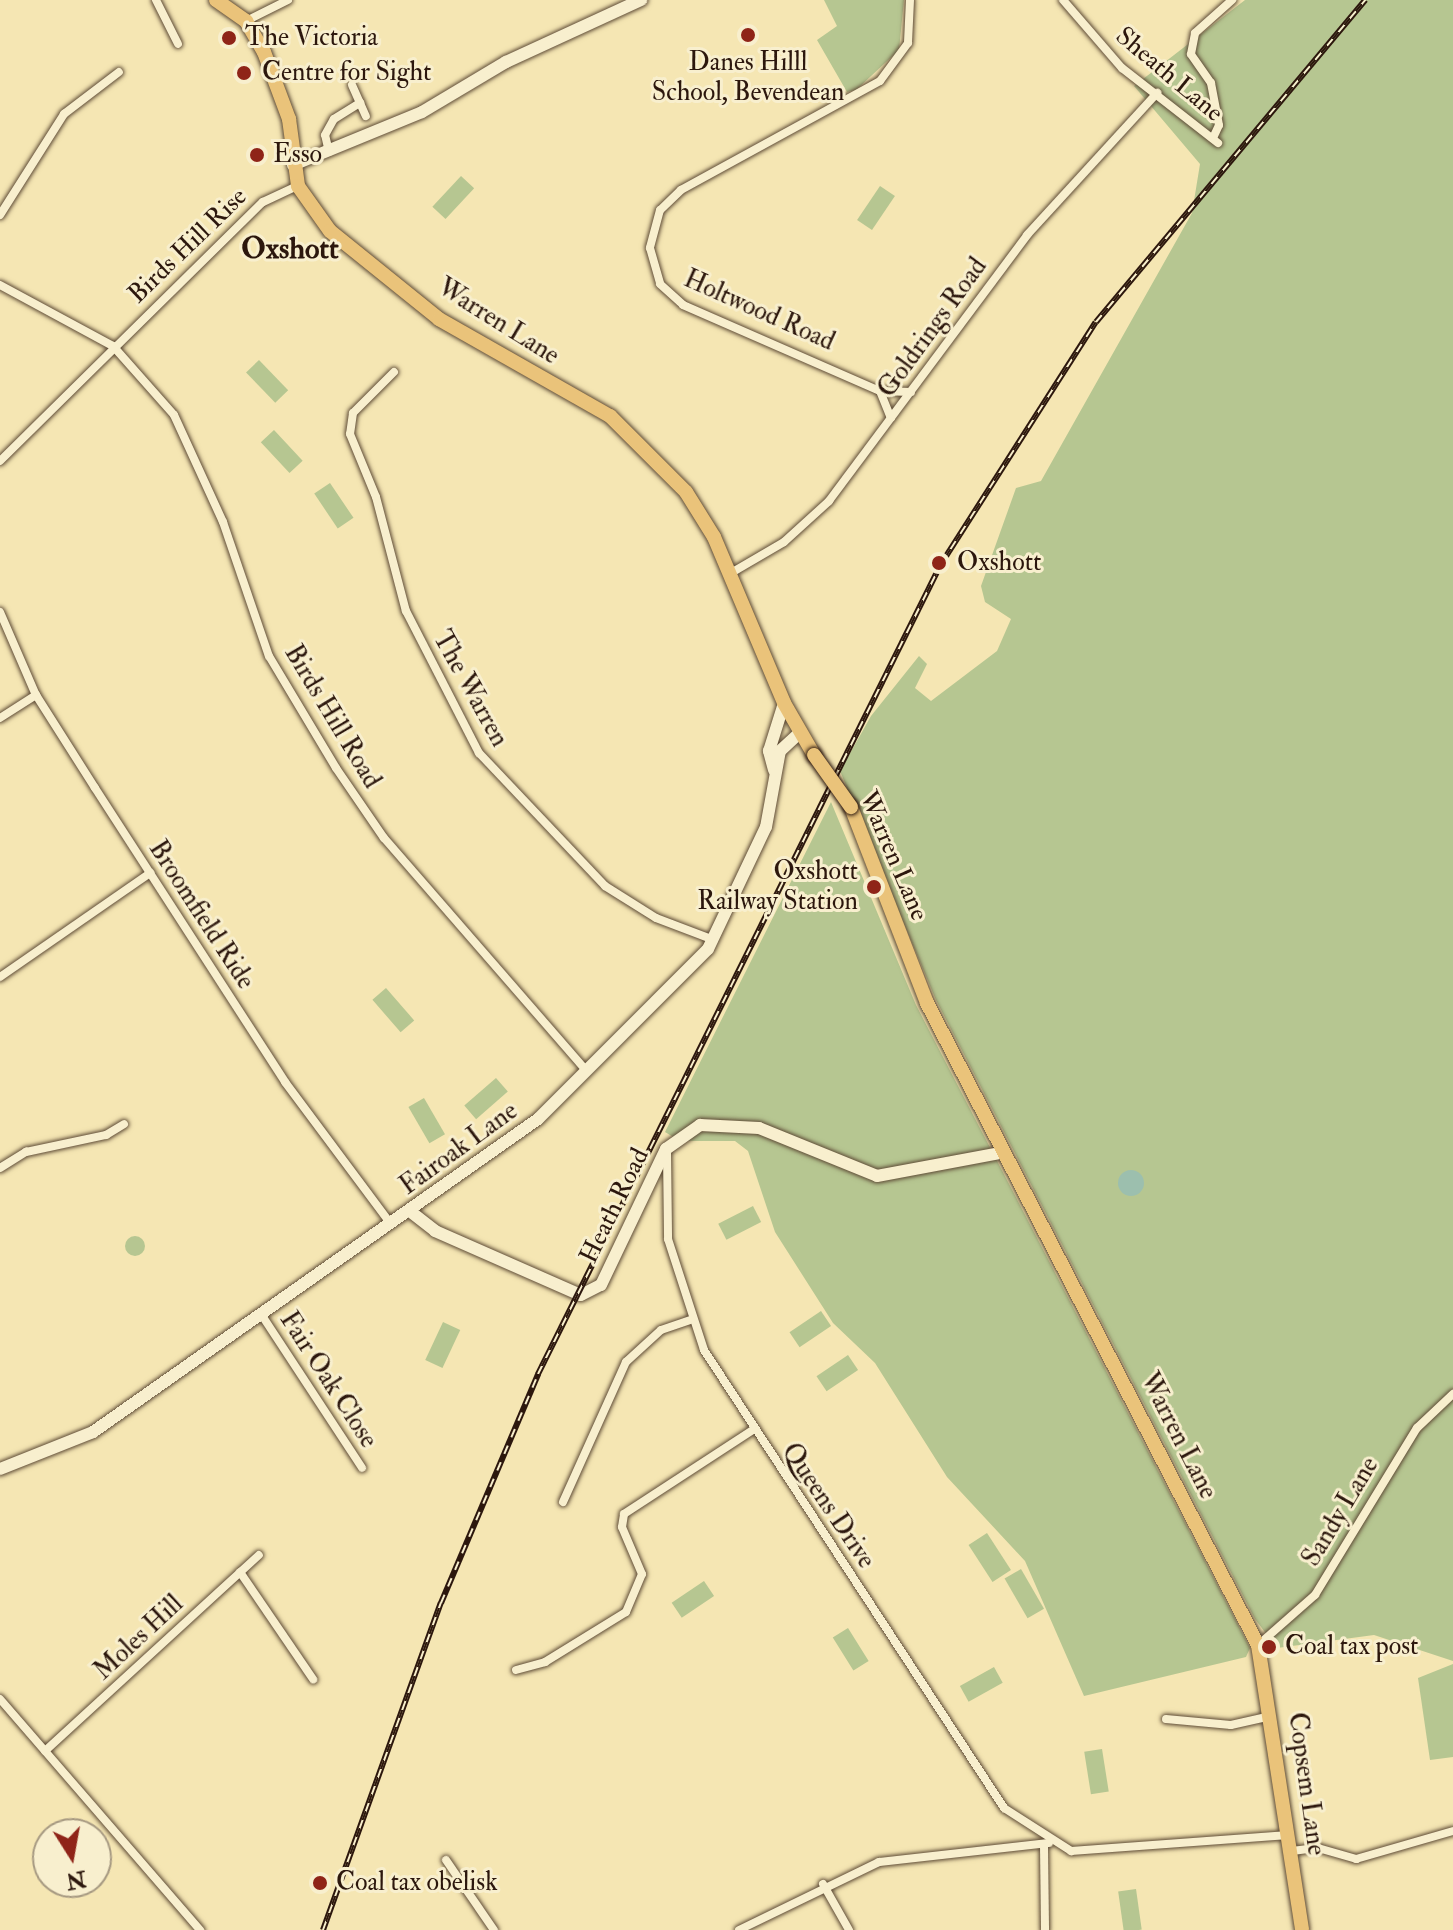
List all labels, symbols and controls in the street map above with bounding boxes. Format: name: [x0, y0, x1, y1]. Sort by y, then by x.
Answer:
street label: Sheath Lane: [1109, 21, 1229, 129]
place label: The Victoria: [245, 22, 378, 54]
marker: Danes Hilll School, Bevendean: [739, 26, 757, 44]
marker: The Victoria: [220, 29, 238, 47]
place label: Danes Hilll School, Bevendean: [652, 47, 844, 108]
place label: Centre for Sight: [262, 57, 431, 89]
marker: Centre for Sight: [233, 62, 255, 84]
place label: Esso: [273, 139, 322, 171]
marker: Esso: [248, 146, 266, 164]
street label: Birds Hill Rise: [122, 182, 254, 310]
district label: Oxshott: [241, 231, 339, 267]
street label: Goldrings Road: [872, 252, 994, 404]
street label: Holtwood Road: [679, 264, 839, 358]
street label: Warren Lane: [431, 272, 565, 372]
place label: Oxshott: [957, 547, 1042, 579]
marker: Oxshott: [928, 552, 950, 574]
street label: The Warren: [425, 626, 515, 752]
street label: Birds Hill Road: [277, 640, 387, 794]
street label: Warren Lane: [852, 787, 934, 925]
street label: Broomfield Ride: [141, 835, 261, 995]
place label: Oxshott Railway Station: [697, 856, 858, 918]
marker: Oxshott Railway Station: [865, 878, 883, 896]
street label: Fairoak Lane: [394, 1096, 524, 1202]
street label: Heath Road: [574, 1143, 656, 1269]
street label: Fair Oak Close: [272, 1306, 384, 1454]
street label: Warren Lane: [1133, 1368, 1223, 1504]
street label: Queens Drive: [775, 1437, 881, 1575]
street label: Sandy Lane: [1296, 1452, 1386, 1572]
street label: Moles Hill: [88, 1589, 190, 1687]
place label: Coal tax post: [1285, 1631, 1419, 1663]
marker: Coal tax post: [1260, 1638, 1278, 1656]
street label: Copsem Lane: [1281, 1711, 1331, 1857]
north arrow: [32, 1818, 112, 1898]
text: N: [64, 1864, 89, 1895]
place label: Coal tax obelisk: [336, 1867, 498, 1899]
marker: Coal tax obelisk: [311, 1874, 329, 1892]

